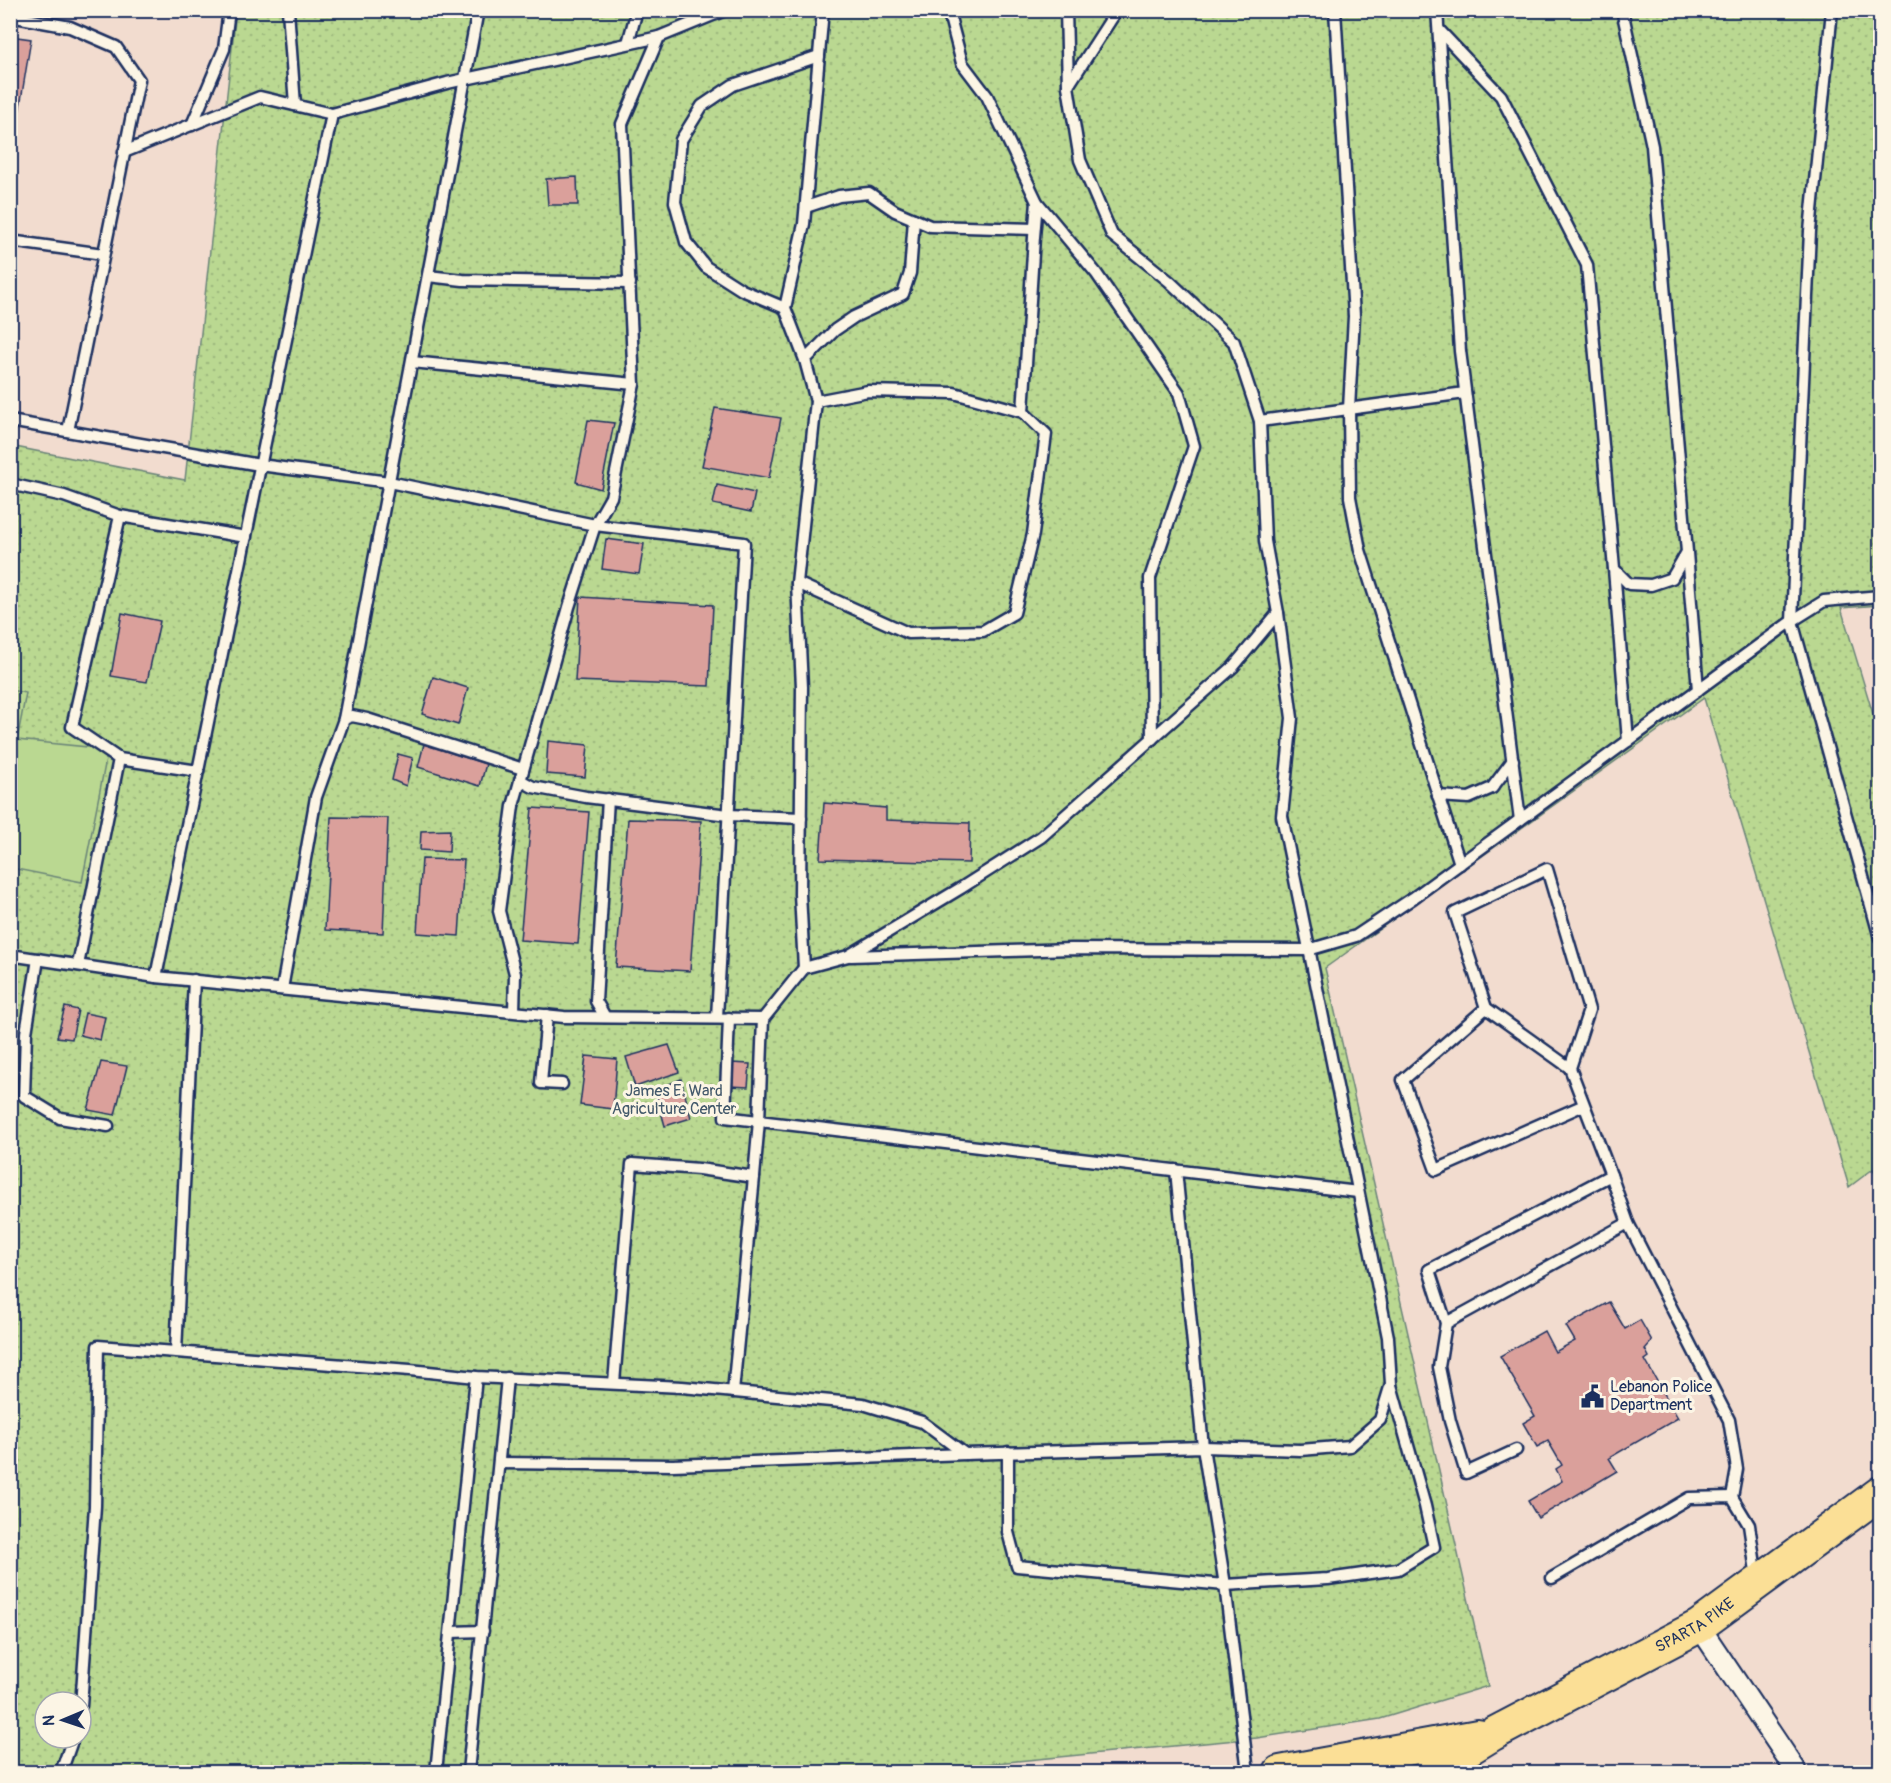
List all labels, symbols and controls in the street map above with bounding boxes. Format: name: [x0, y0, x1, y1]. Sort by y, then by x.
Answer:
park label: James E. Ward Agriculture Center: [612, 1081, 737, 1119]
place label: Lebanon Police Department: [1610, 1377, 1712, 1415]
public building icon: Lebanon Police Department: [1579, 1383, 1605, 1409]
street label: SPARTA PIKE: [1652, 1593, 1738, 1657]
north arrow: [33, 1690, 93, 1750]
text: N: [39, 1715, 59, 1726]

